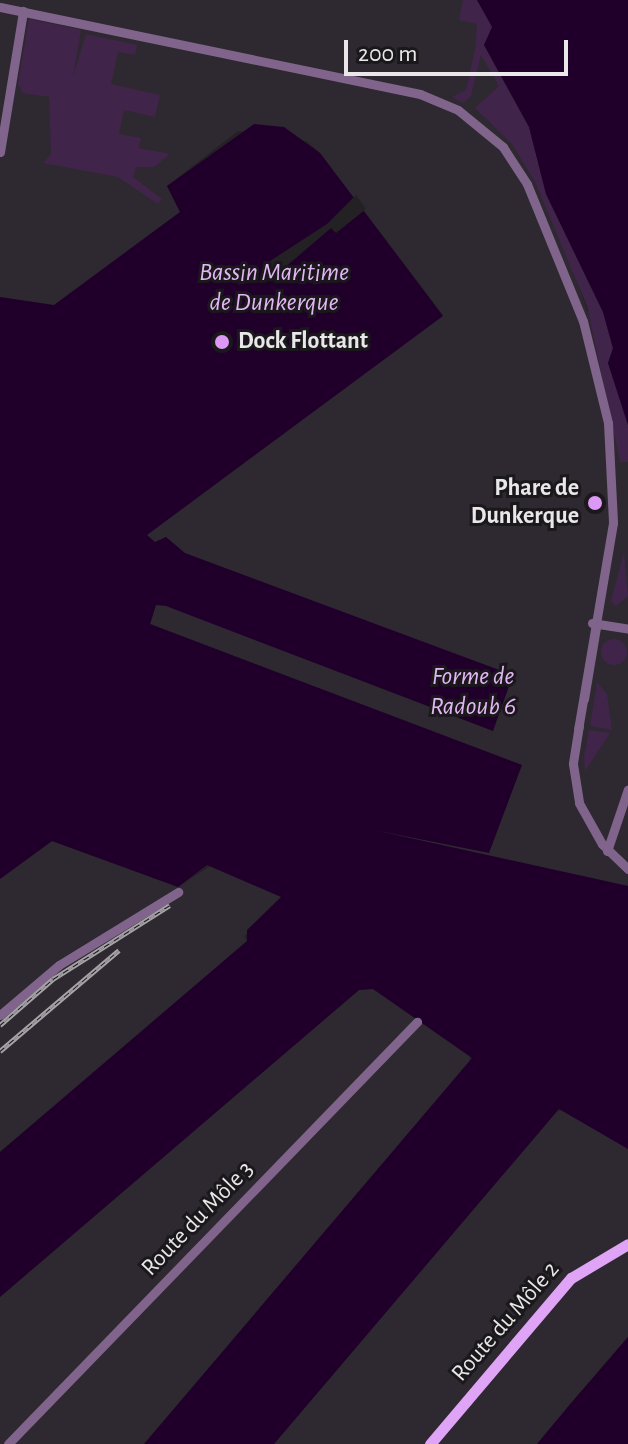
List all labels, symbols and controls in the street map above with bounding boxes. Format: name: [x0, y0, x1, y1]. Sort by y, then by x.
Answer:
scale bar: [348, 24, 572, 74]
text: 200 m: [358, 42, 417, 66]
water label: Bassin Maritime de Dunkerque: [199, 257, 349, 318]
place label: Dock Flottant: [238, 328, 368, 356]
marker: Dock Flottant: [213, 333, 231, 351]
place label: Phare de Dunkerque: [471, 475, 579, 531]
marker: Phare de Dunkerque: [586, 494, 604, 512]
water label: Forme de Radoub 6: [430, 661, 516, 722]
street label: Route du Môle 3: [136, 1156, 260, 1282]
street label: Route du Môle 2: [446, 1256, 566, 1388]

